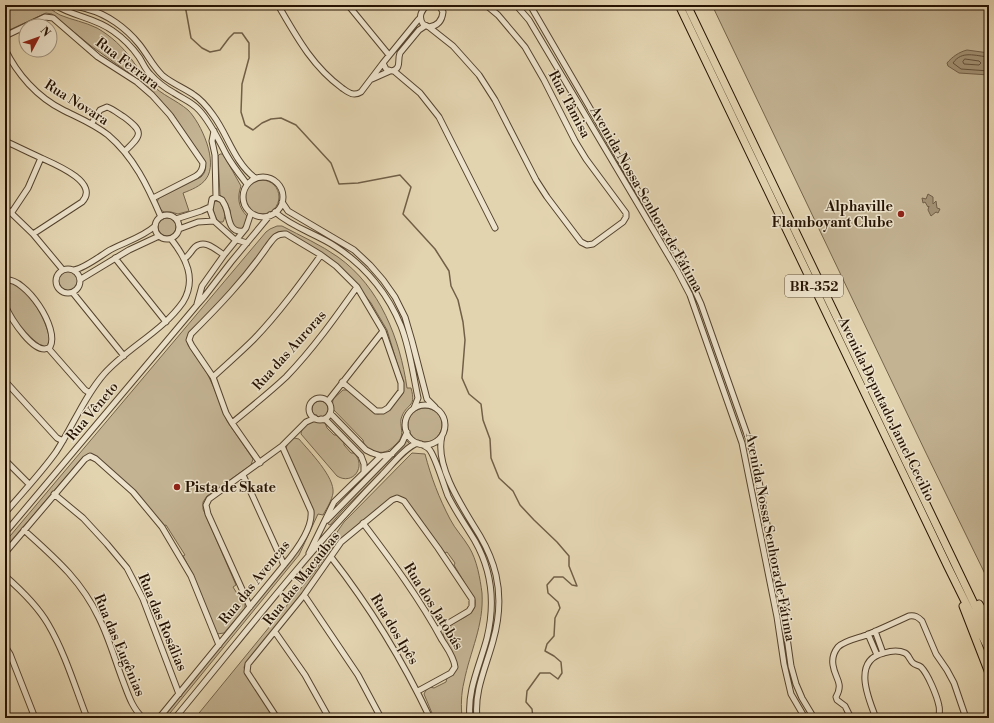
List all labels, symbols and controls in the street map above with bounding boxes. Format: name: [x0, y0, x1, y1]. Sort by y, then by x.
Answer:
north arrow: [18, 18, 58, 58]
text: N: [37, 24, 53, 40]
street label: Rua Ferrara: [92, 34, 164, 94]
street label: Rua Tâmisa: [544, 68, 595, 142]
street label: Rua Novara: [41, 76, 113, 130]
street label: Avenida Nossa Senhora de Fátima: [585, 102, 707, 297]
place label: Alphaville Flamboyant Clube: [772, 198, 893, 232]
marker: Alphaville Flamboyant Clube: [896, 209, 906, 219]
road number: BR-352: [785, 275, 843, 297]
street label: Rua das Auroras: [249, 307, 331, 395]
street label: Avenida Deputado Jamel Cecilio: [833, 313, 939, 505]
street label: Rua Vêneto: [63, 378, 123, 445]
street label: Avenida Nossa Senhora de Fátima: [741, 431, 799, 644]
place label: Pista de Skate: [185, 479, 276, 497]
marker: Pista de Skate: [172, 482, 182, 492]
street label: Rua das Macaúbas: [259, 528, 344, 629]
street label: Rua das Avencas: [215, 537, 294, 628]
street label: Rua dos Jatobás: [399, 560, 467, 653]
street label: Rua das Rosálias: [133, 571, 191, 674]
street label: Rua das Eugênias: [89, 591, 149, 699]
street label: Rua dos Ipês: [366, 591, 422, 668]

